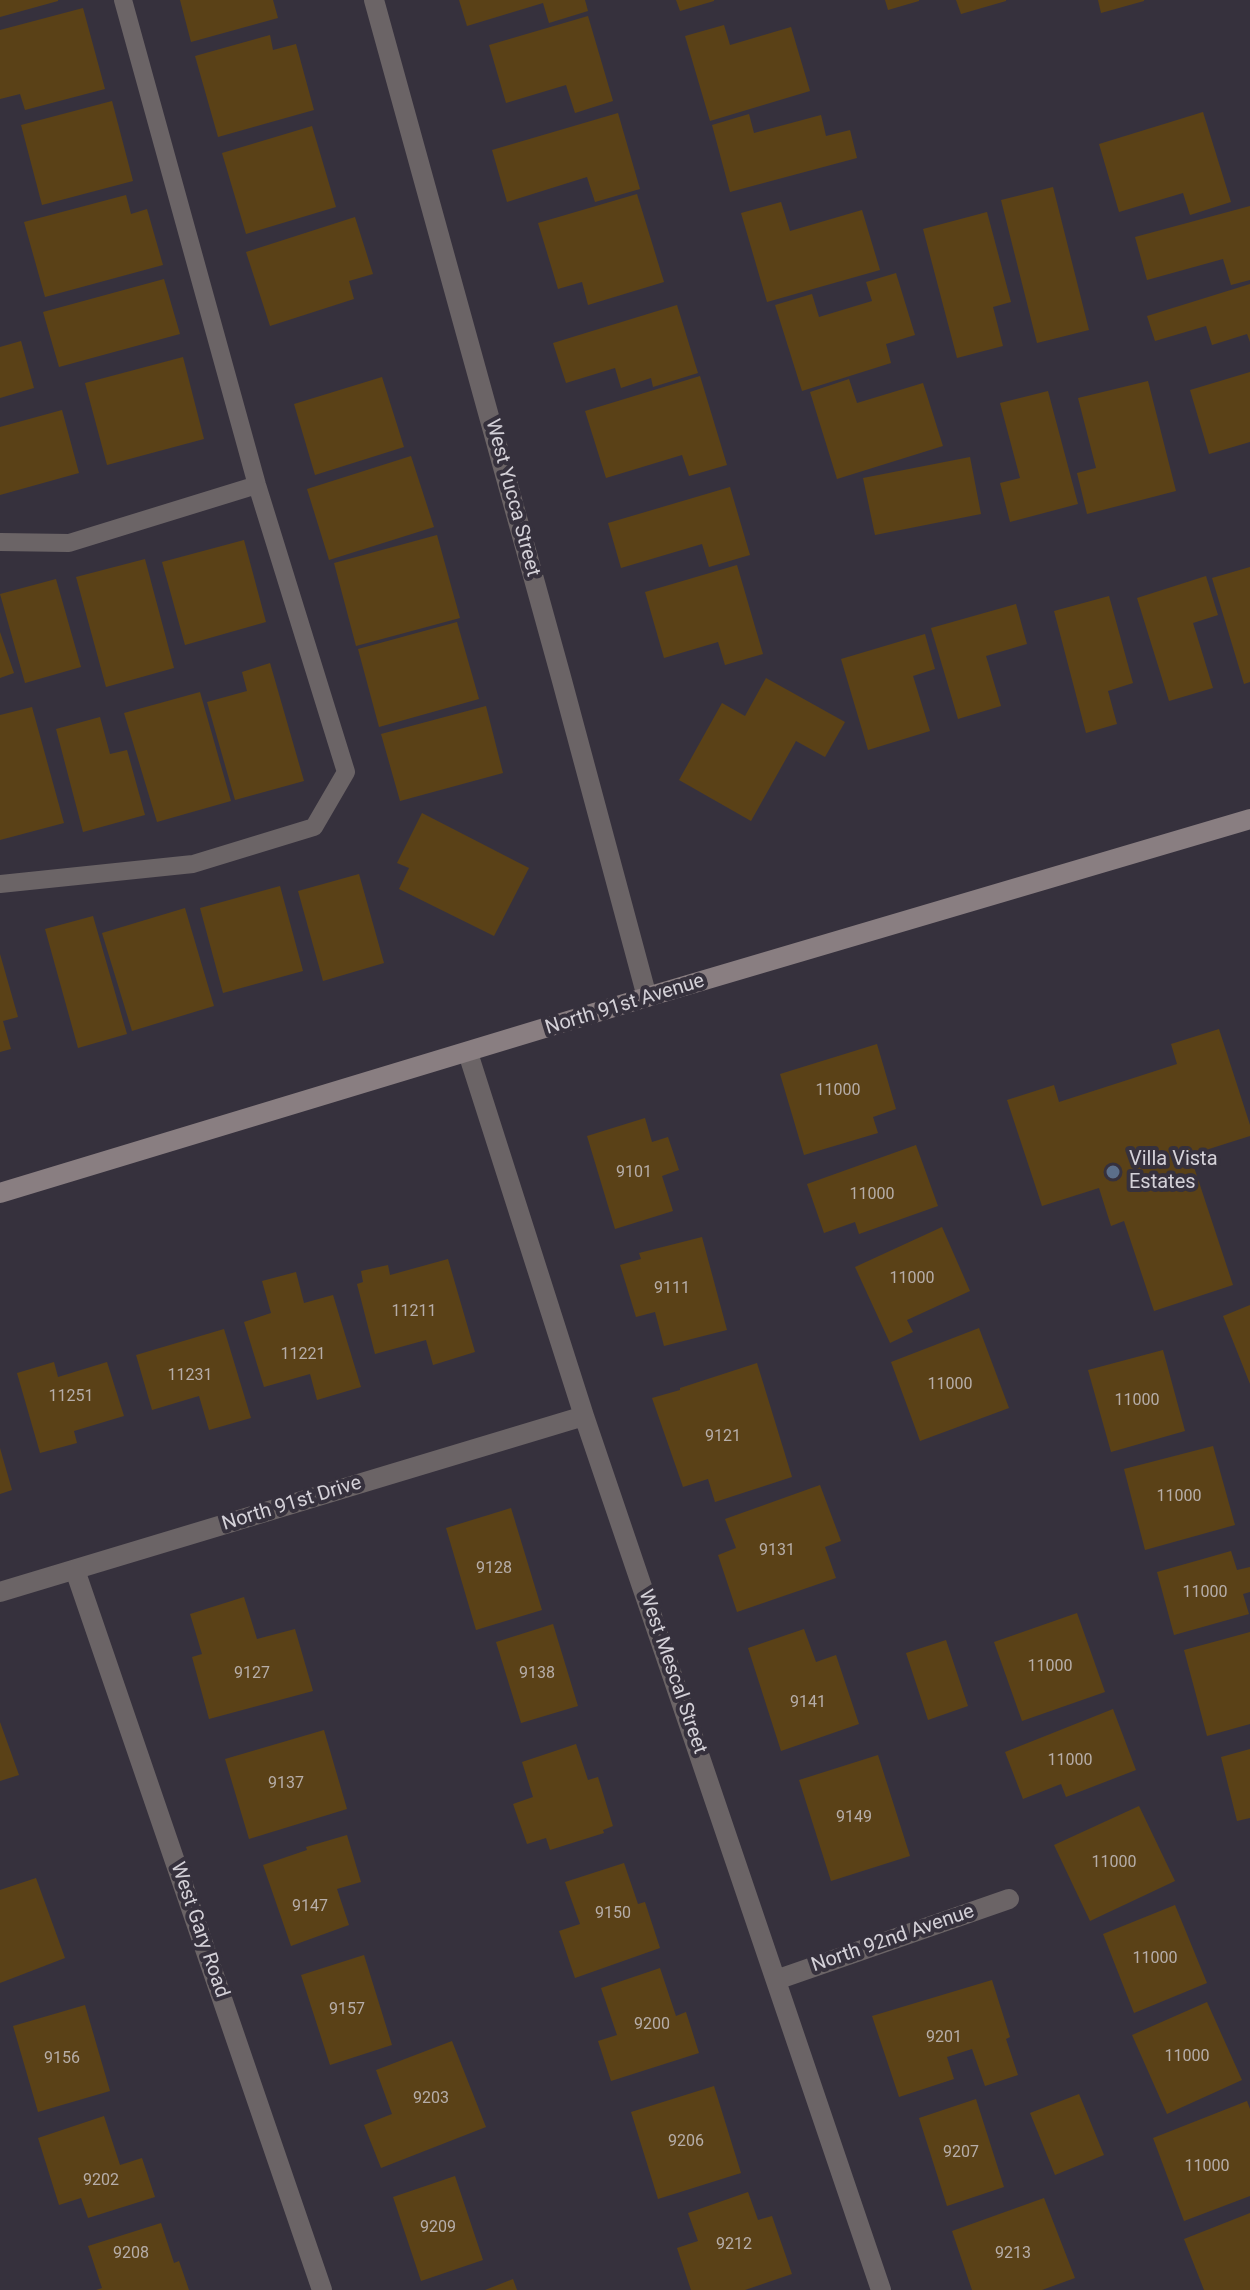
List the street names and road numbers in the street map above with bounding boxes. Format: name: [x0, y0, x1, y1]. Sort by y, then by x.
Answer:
street label: West Yucca Street: [479, 417, 545, 579]
street label: North 91st Avenue: [543, 969, 707, 1041]
street label: North 91st Drive: [219, 1471, 365, 1537]
street label: West Mescal Street: [633, 1587, 711, 1757]
street label: West Gary Road: [165, 1859, 233, 2001]
street label: North 92nd Avenue: [808, 1900, 978, 1978]

